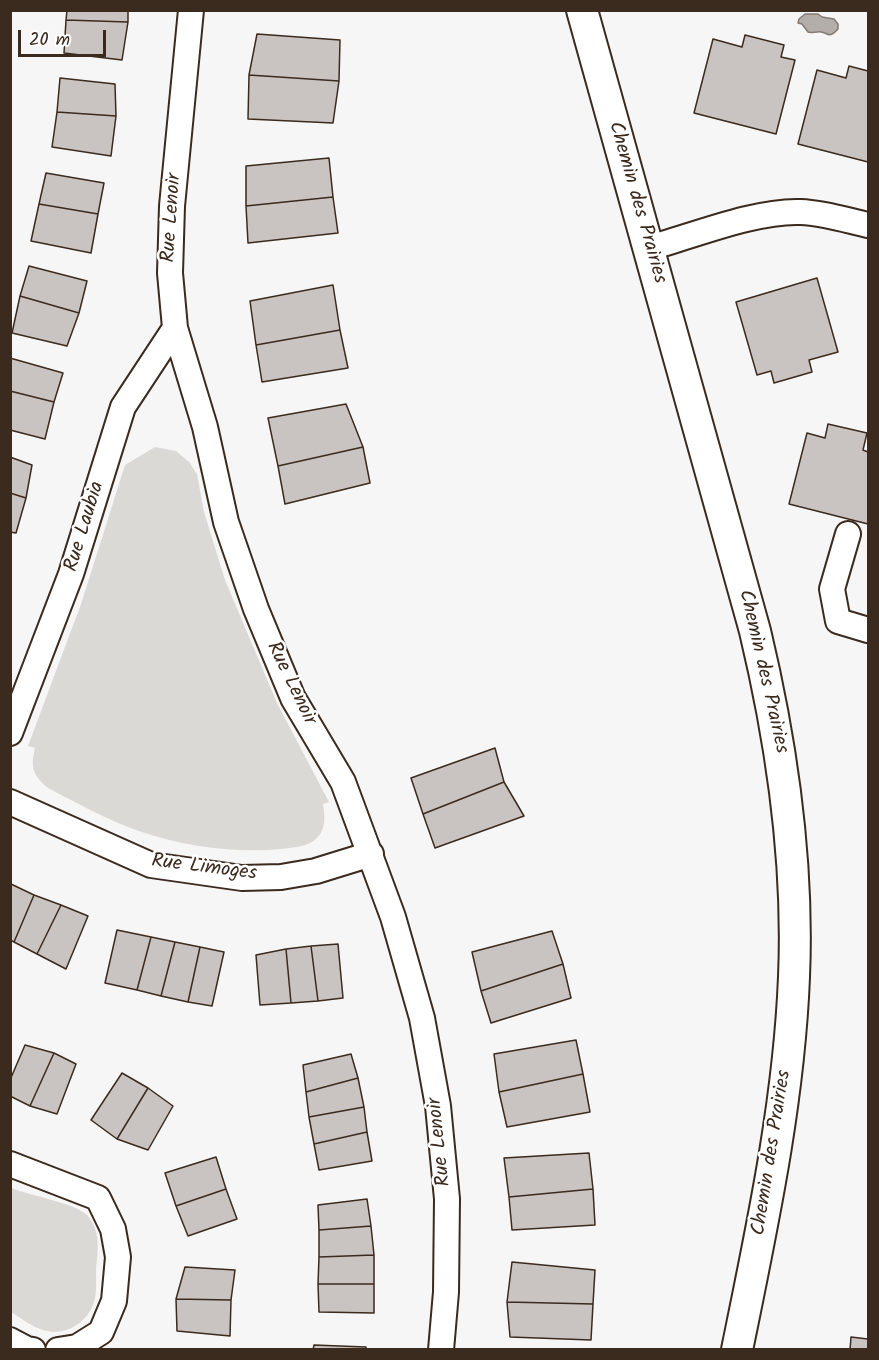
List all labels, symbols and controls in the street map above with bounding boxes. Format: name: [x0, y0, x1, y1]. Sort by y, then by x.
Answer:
scale bar: [21, 18, 110, 56]
text: 20 m: [29, 26, 70, 55]
street label: Chemin des Prairies: [601, 119, 671, 287]
street label: Rue Lenoir: [158, 173, 188, 263]
street label: Rue Laubia: [61, 479, 111, 575]
street label: Chemin des Prairies: [732, 588, 792, 756]
street label: Rue Lenoir: [260, 639, 320, 729]
street label: Rue Limoges: [150, 851, 258, 887]
street label: Chemin des Prairies: [748, 1069, 798, 1237]
street label: Rue Lenoir: [424, 1096, 458, 1188]

